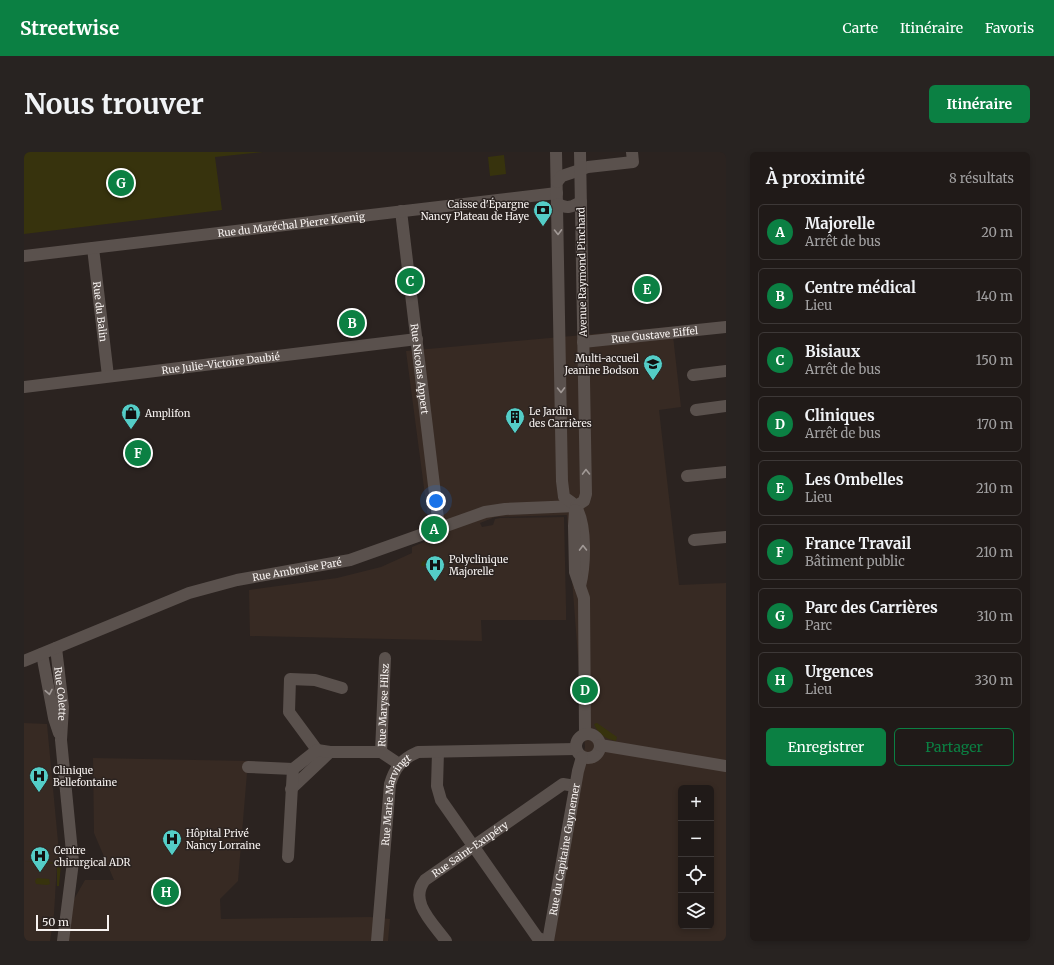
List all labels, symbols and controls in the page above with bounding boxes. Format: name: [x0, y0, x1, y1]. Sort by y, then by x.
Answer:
text: Streetwise: [20, 16, 119, 40]
text: Carte: [843, 19, 878, 37]
text: Itinéraire: [900, 19, 963, 37]
text: Favoris: [985, 19, 1034, 37]
button: Itinéraire: [929, 85, 1030, 123]
text: Nous trouver: [24, 86, 204, 122]
text: À proximité: [766, 167, 865, 189]
pin: G: [108, 168, 134, 198]
text: 8 résultats: [949, 170, 1014, 187]
place label: Caisse d'Épargne Nancy Plateau de Haye: [421, 197, 529, 223]
bank icon: Caisse d'Épargne Nancy Plateau de Haye: [532, 199, 554, 227]
street label: Avenue Raymond Pinchard: [574, 207, 590, 338]
street label: Rue du Maréchal Pierre Koenig: [217, 209, 365, 240]
text: Majorelle: [805, 214, 875, 233]
text: A: [775, 224, 785, 241]
text: 20 m: [981, 224, 1013, 241]
one-way arrow: [554, 229, 562, 235]
text: Arrêt de bus: [805, 233, 881, 250]
pin: C: [397, 266, 423, 296]
pin: E: [634, 274, 660, 304]
text: Centre médical: [805, 278, 916, 297]
street label: Rue du Balin: [90, 281, 110, 343]
text: B: [775, 288, 785, 305]
text: 140 m: [976, 288, 1013, 305]
text: Lieu: [805, 297, 832, 314]
pin: B: [339, 308, 365, 338]
street label: Rue Nicolas Appert: [408, 323, 432, 415]
street label: Rue Gustave Eiffel: [611, 323, 699, 345]
text: Bisiaux: [805, 342, 860, 361]
street label: Rue Julie-Victoire Daubié: [161, 349, 280, 377]
place label: Multi-accueil Jeanine Bodson: [563, 352, 639, 377]
text: C: [776, 352, 784, 369]
text: 150 m: [976, 352, 1013, 369]
school or university icon: Multi-accueil Jeanine Bodson: [642, 353, 664, 381]
text: Arrêt de bus: [805, 361, 881, 378]
one-way arrow: [557, 387, 565, 393]
shop icon: Amplifon: [120, 402, 142, 430]
place label: Le Jardin des Carrières: [529, 405, 592, 430]
building icon: Le Jardin des Carrières: [504, 406, 526, 434]
text: Cliniques: [805, 406, 875, 425]
place label: Amplifon: [144, 407, 191, 420]
text: D: [775, 416, 785, 433]
text: 170 m: [976, 416, 1013, 433]
text: Arrêt de bus: [805, 425, 881, 442]
pin: F: [125, 438, 151, 468]
one-way arrow: [582, 469, 590, 475]
text: Les Ombelles: [805, 470, 903, 489]
text: E: [776, 480, 784, 497]
text: 210 m: [976, 480, 1013, 497]
text: Lieu: [805, 489, 832, 506]
your location: [426, 491, 446, 511]
pin: A: [421, 514, 447, 544]
text: France Travail: [805, 534, 911, 553]
text: F: [776, 544, 784, 561]
text: 210 m: [976, 544, 1013, 561]
one-way arrow: [579, 545, 587, 551]
place label: Polyclinique Majorelle: [449, 553, 508, 578]
text: Bâtiment public: [805, 553, 905, 570]
hospital icon: Polyclinique Majorelle: [424, 554, 446, 582]
street label: Rue Ambroise Paré: [251, 555, 343, 584]
text: Parc des Carrières: [805, 598, 938, 617]
text: G: [775, 608, 785, 625]
text: 310 m: [976, 608, 1013, 625]
text: Parc: [805, 617, 832, 634]
street label: Rue Maryse Hilsz: [375, 662, 391, 747]
text: Urgences: [805, 662, 874, 681]
street label: Rue Colette: [52, 666, 70, 721]
text: H: [775, 672, 785, 689]
text: 330 m: [974, 672, 1013, 689]
pin: D: [572, 675, 598, 705]
text: Lieu: [805, 681, 832, 698]
one-way arrow: [44, 689, 52, 695]
button: Enregistrer: [766, 728, 886, 766]
button: Partager: [894, 728, 1014, 766]
street label: Rue Marie Marvingt: [378, 751, 413, 846]
place label: Clinique Bellefontaine: [53, 764, 117, 789]
hospital icon: Clinique Bellefontaine: [28, 765, 50, 793]
street label: Rue du Capitaine Guynemer: [546, 782, 582, 917]
map controls: [678, 785, 714, 929]
button: +: [678, 785, 714, 821]
street label: Rue Saint-Exupéry: [429, 818, 511, 880]
button: −: [678, 821, 714, 857]
place label: Hôpital Privé Nancy Lorraine: [186, 827, 260, 852]
hospital icon: Hôpital Privé Nancy Lorraine: [161, 828, 183, 856]
place label: Centre chirurgical ADR: [54, 844, 130, 869]
hospital icon: Centre chirurgical ADR: [29, 845, 51, 873]
button: locate: [678, 857, 714, 893]
pin: H: [153, 877, 179, 907]
button: layers: [678, 893, 714, 929]
scale bar: [36, 913, 109, 932]
text: 50 m: [42, 915, 69, 929]

